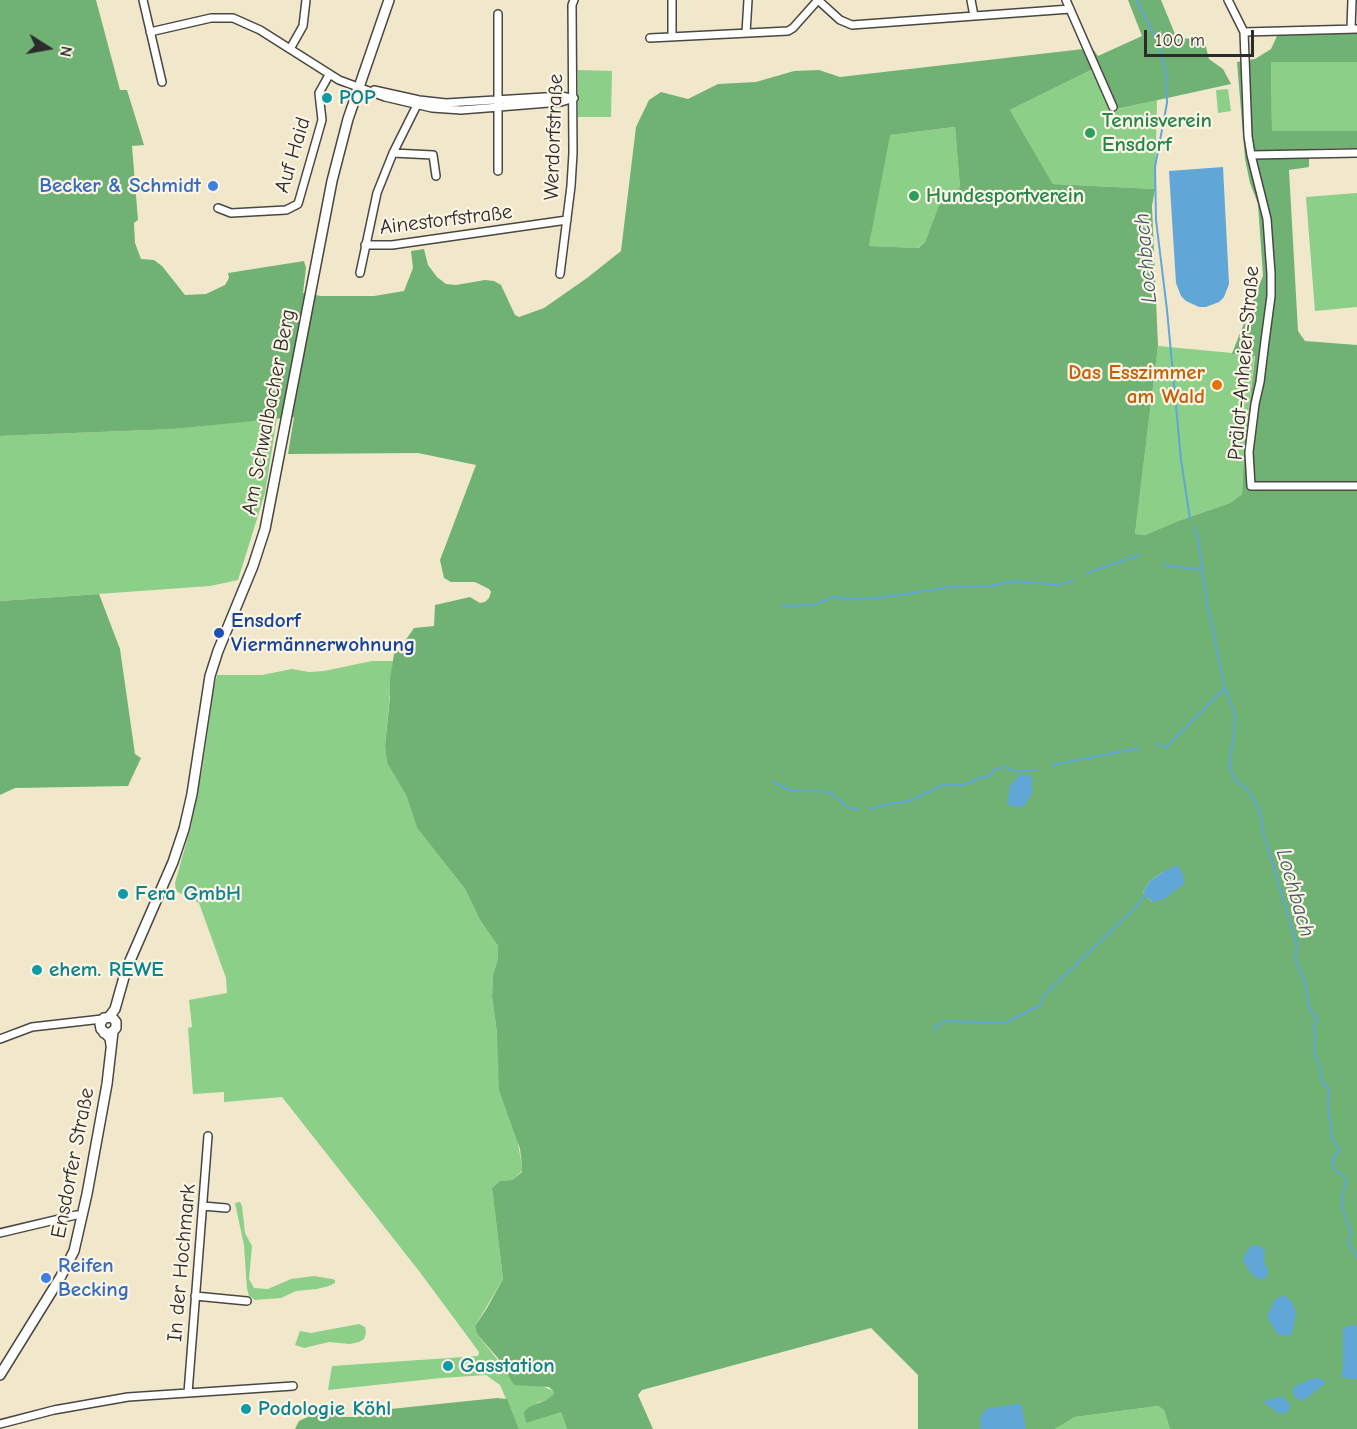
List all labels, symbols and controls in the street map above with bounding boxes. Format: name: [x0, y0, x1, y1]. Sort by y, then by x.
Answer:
north arrow: [18, 18, 78, 78]
scale bar: [1147, 18, 1256, 56]
text: 100 m: [1155, 30, 1205, 51]
text: N: [56, 45, 75, 58]
street label: Werdorfstraße: [539, 73, 569, 201]
place label: POP: [339, 85, 376, 111]
marker: POP: [320, 91, 334, 105]
place label: Tennisverein Ensdorf: [1102, 108, 1212, 158]
street label: Auf Haid: [270, 114, 316, 196]
marker: Tennisverein Ensdorf: [1083, 126, 1097, 140]
place label: Becker & Schmidt: [39, 173, 201, 199]
marker: Becker & Schmidt: [206, 179, 220, 193]
place label: Hundesportverein: [926, 183, 1084, 209]
marker: Hundesportverein: [907, 189, 921, 203]
street label: Ainestorfstraße: [378, 199, 514, 241]
water label: Lochbach: [1129, 212, 1163, 304]
street label: Prälat-Anheier-Straße: [1223, 265, 1265, 461]
street label: Am Schwalbacher Berg: [237, 307, 301, 517]
place label: Das Esszimmer am Wald: [1068, 360, 1205, 410]
marker: Das Esszimmer am Wald: [1210, 378, 1224, 392]
place label: Ensdorf Viermännerwohnung: [231, 608, 415, 658]
marker: Ensdorf Viermännerwohnung: [212, 626, 226, 640]
water label: Lochbach: [1270, 846, 1320, 940]
place label: Fera GmbH: [135, 881, 241, 907]
marker: Fera GmbH: [116, 887, 130, 901]
place label: ehem. REWE: [49, 957, 164, 983]
marker: ehem. REWE: [30, 963, 44, 977]
street label: Ensdorfer Straße: [46, 1086, 100, 1240]
street label: In der Hochmark: [163, 1183, 201, 1343]
place label: Reifen Becking: [58, 1253, 129, 1303]
marker: Reifen Becking: [39, 1271, 53, 1285]
place label: Gasstation: [460, 1353, 555, 1379]
marker: Gasstation: [441, 1359, 455, 1373]
place label: Podologie Köhl: [258, 1396, 391, 1422]
marker: Podologie Köhl: [239, 1402, 253, 1416]

